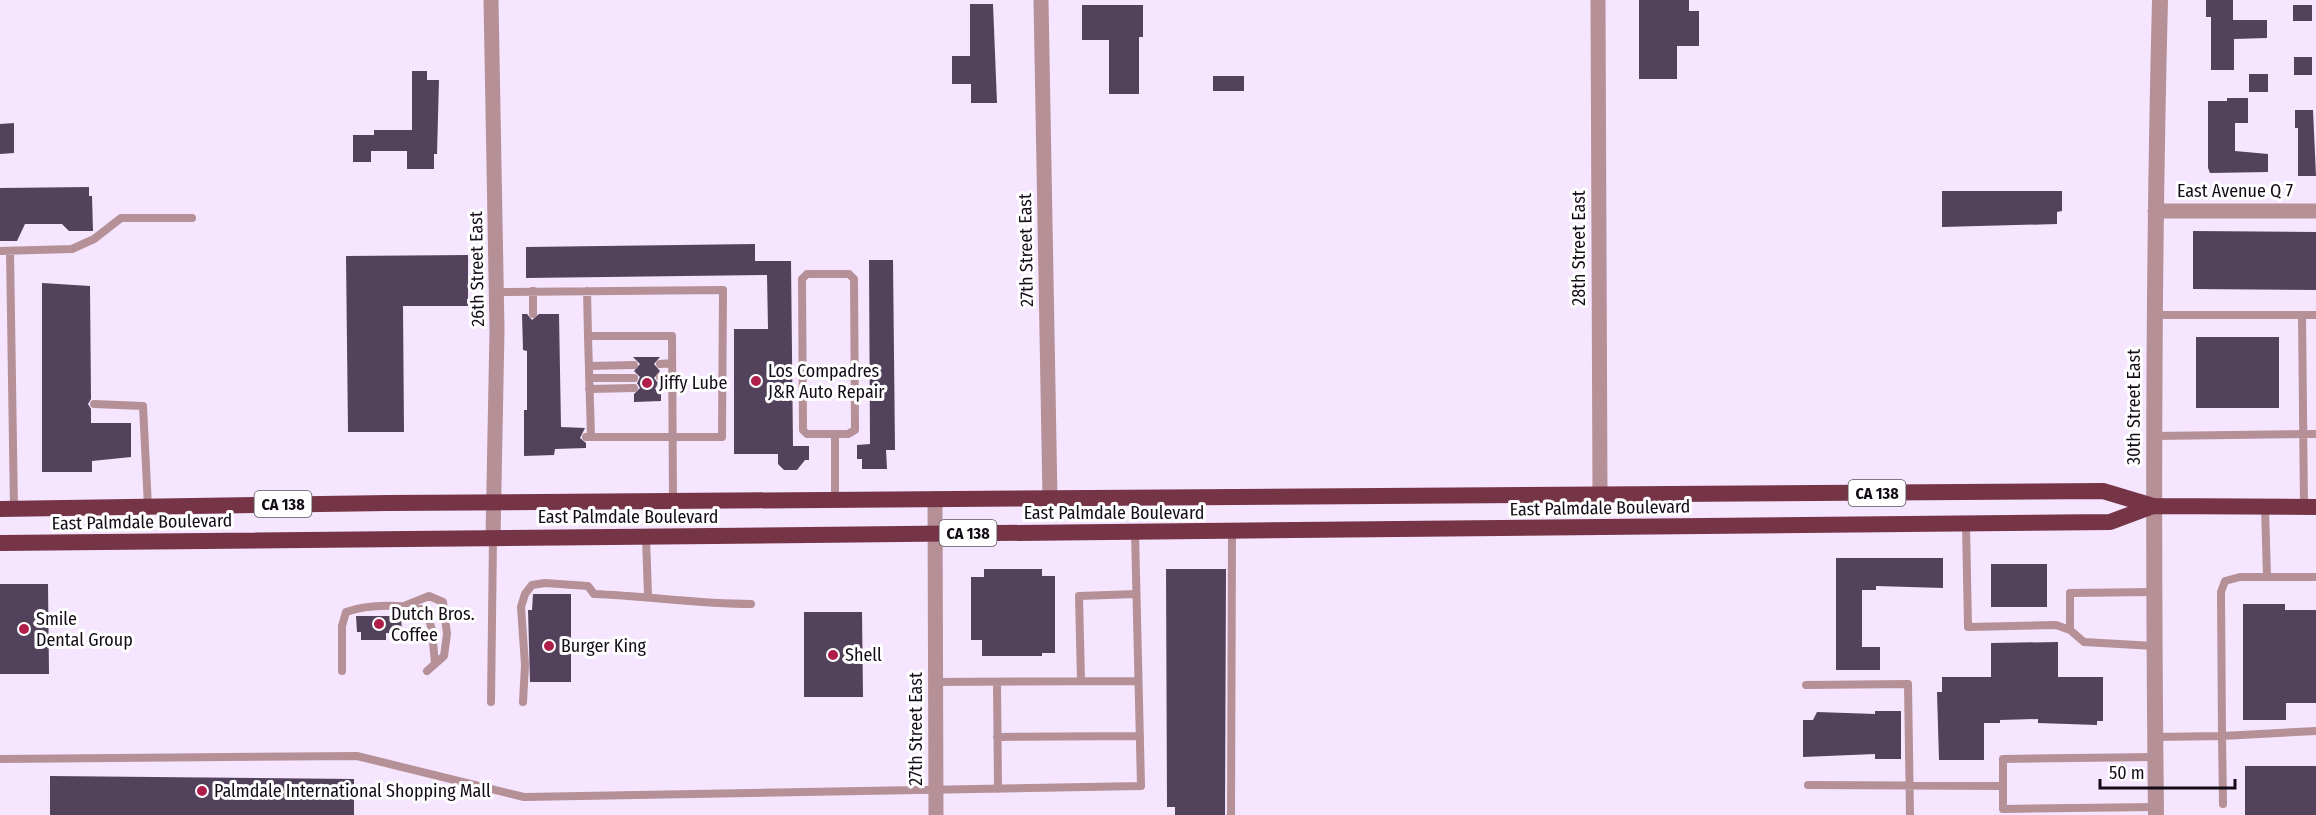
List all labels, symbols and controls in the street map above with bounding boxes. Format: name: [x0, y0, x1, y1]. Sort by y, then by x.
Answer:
street label: East Avenue Q 7: [2177, 180, 2293, 202]
street label: 28th Street East: [1568, 190, 1590, 306]
street label: 27th Street East: [1014, 193, 1038, 307]
street label: 26th Street East: [465, 211, 489, 327]
street label: 30th Street East: [2123, 349, 2145, 465]
place label: Los Compadres J&R Auto Repair: [768, 360, 885, 403]
place label: Jiffy Lube: [659, 372, 727, 394]
marker: Los Compadres J&R Auto Repair: [749, 374, 763, 388]
marker: Jiffy Lube: [640, 376, 654, 390]
road number: CA 138: [1848, 480, 1906, 506]
road number: CA 138: [254, 491, 312, 517]
street label: East Palmdale Boulevard: [1509, 495, 1691, 521]
street label: East Palmdale Boulevard: [1024, 502, 1204, 524]
street label: East Palmdale Boulevard: [538, 506, 718, 528]
street label: East Palmdale Boulevard: [51, 509, 233, 535]
road number: CA 138: [940, 520, 996, 546]
place label: Dutch Bros. Coffee: [391, 603, 475, 646]
place label: Smile Dental Group: [36, 608, 133, 651]
marker: Dutch Bros. Coffee: [372, 617, 386, 631]
marker: Smile Dental Group: [17, 622, 31, 636]
place label: Burger King: [561, 635, 646, 657]
marker: Burger King: [542, 639, 556, 653]
place label: Shell: [845, 644, 882, 666]
marker: Shell: [826, 648, 840, 662]
street label: 27th Street East: [905, 672, 927, 786]
scale bar: [2100, 752, 2235, 790]
text: 50 m: [2109, 762, 2145, 784]
place label: Palmdale International Shopping Mall: [214, 780, 491, 802]
marker: Palmdale International Shopping Mall: [195, 784, 209, 798]

